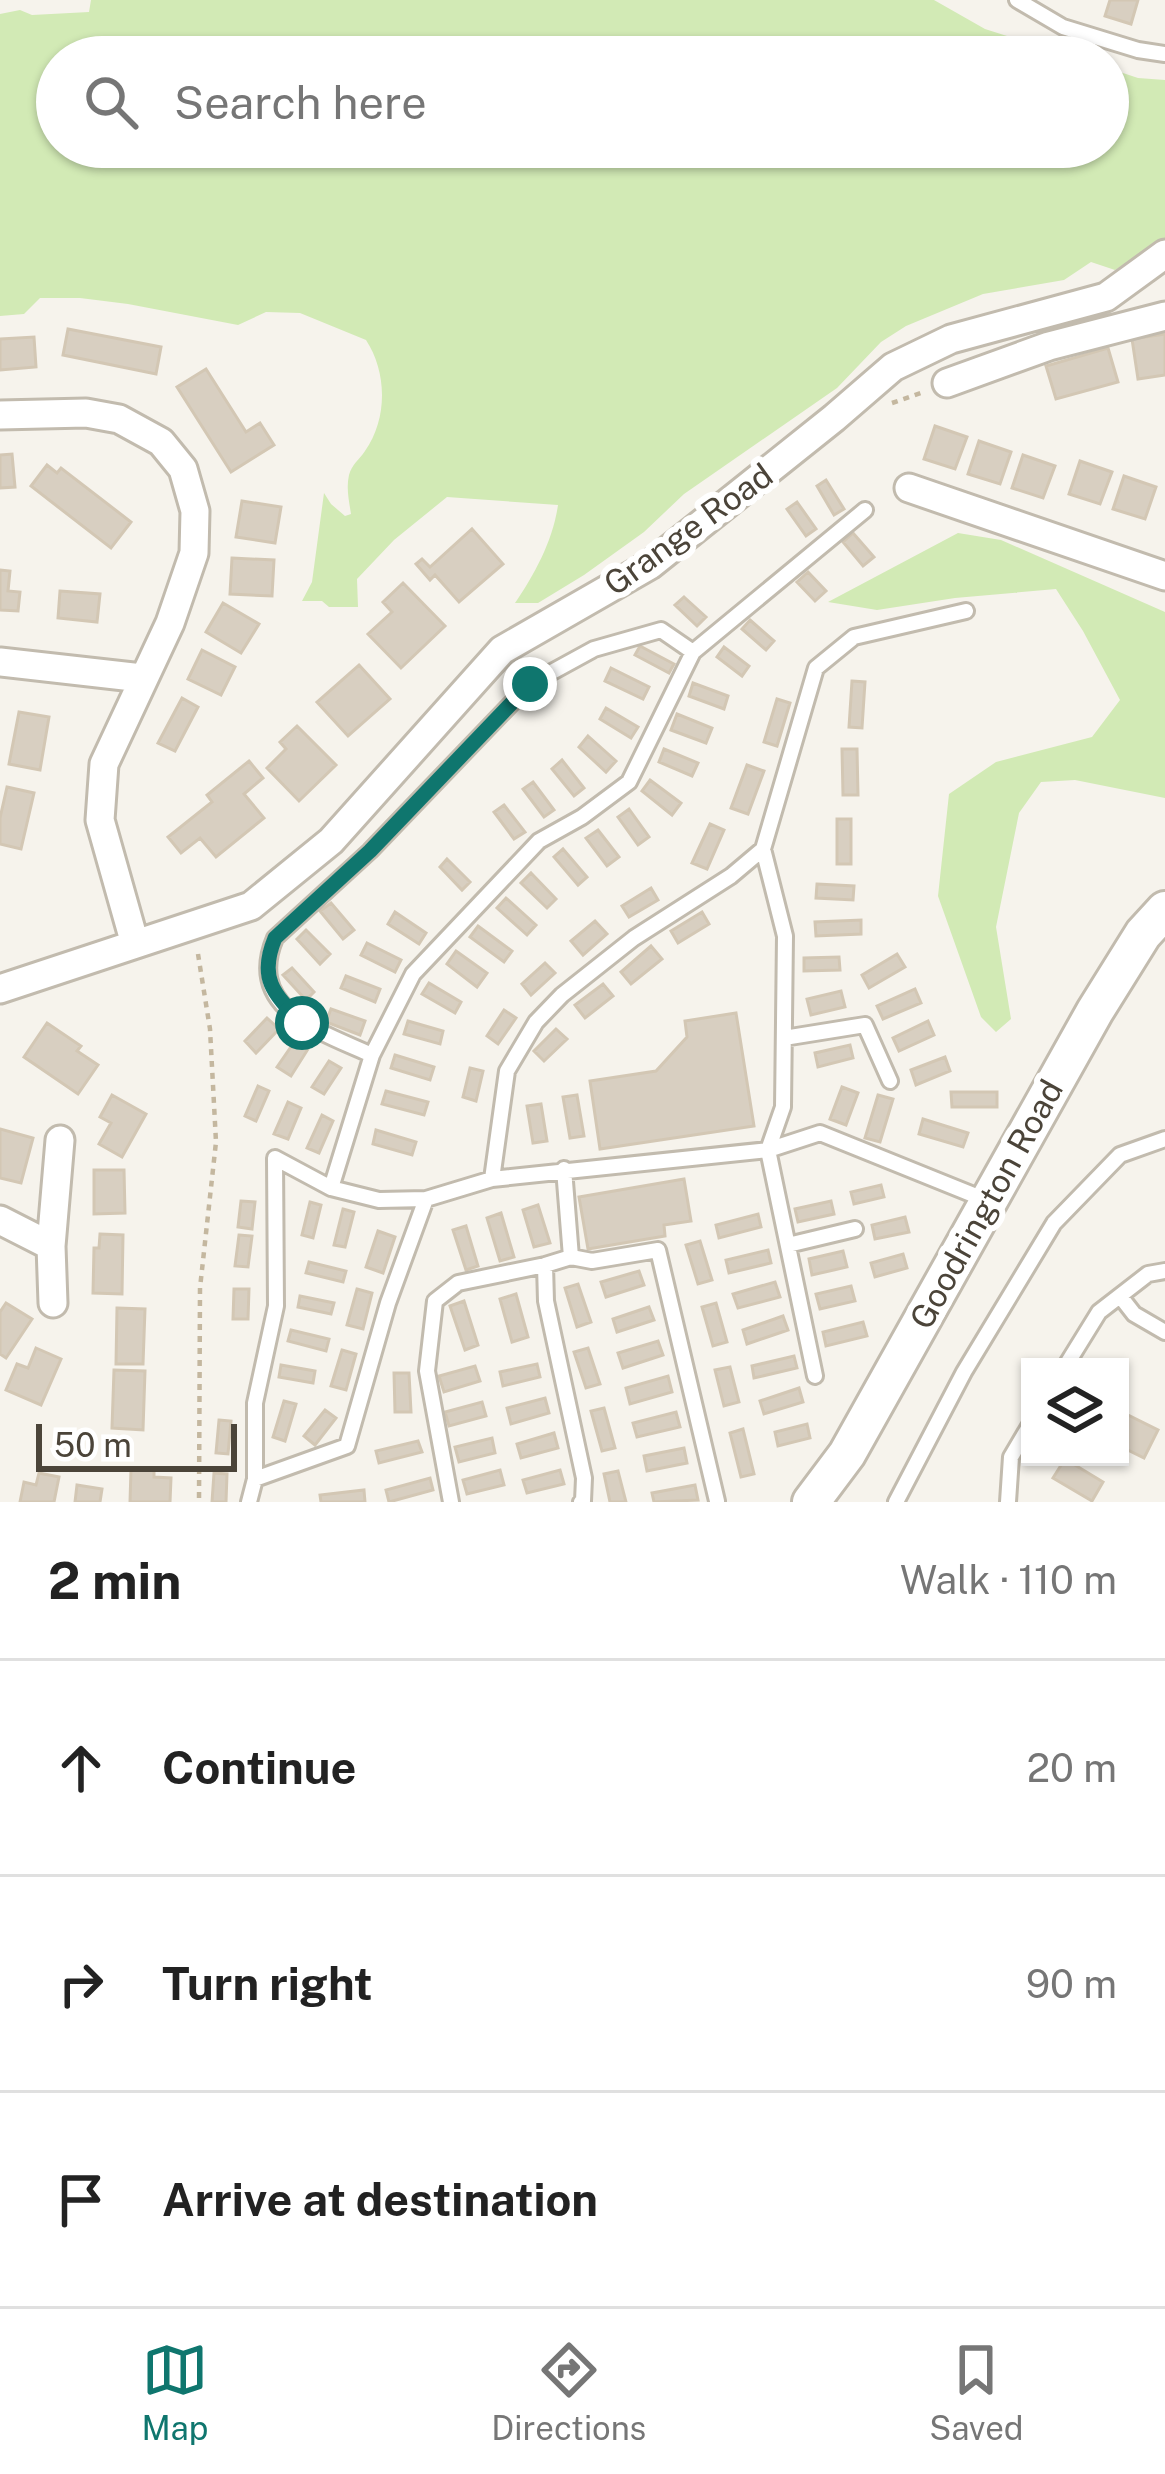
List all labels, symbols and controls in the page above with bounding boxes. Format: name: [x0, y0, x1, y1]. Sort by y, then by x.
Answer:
search box: [36, 36, 1129, 168]
icon: search: [78, 69, 144, 135]
text: Search here: [174, 76, 427, 129]
street label: Grange Road: [597, 455, 779, 603]
route end: [503, 657, 557, 711]
route start: [275, 996, 329, 1050]
street label: Goodrington Road: [902, 1073, 1070, 1335]
map controls: [1021, 1358, 1129, 1466]
button: layers: [1021, 1358, 1129, 1466]
scale bar: [36, 1418, 237, 1471]
text: 50 m: [54, 1426, 132, 1464]
text: 2 min: [48, 1551, 182, 1610]
text: Walk · 110 m: [900, 1557, 1117, 1603]
icon: ahead: [48, 1735, 114, 1801]
text: Continue: [162, 1741, 356, 1794]
text: 20 m: [1027, 1745, 1117, 1791]
icon: right: [48, 1951, 114, 2017]
text: Turn right: [162, 1957, 373, 2010]
text: 90 m: [1026, 1961, 1117, 2007]
icon: arrive: [48, 2167, 114, 2233]
text: Arrive at destination: [162, 2173, 598, 2226]
tab: Map: [141, 2337, 208, 2447]
tab: Directions: [491, 2337, 646, 2447]
tab: Saved: [929, 2337, 1024, 2447]

